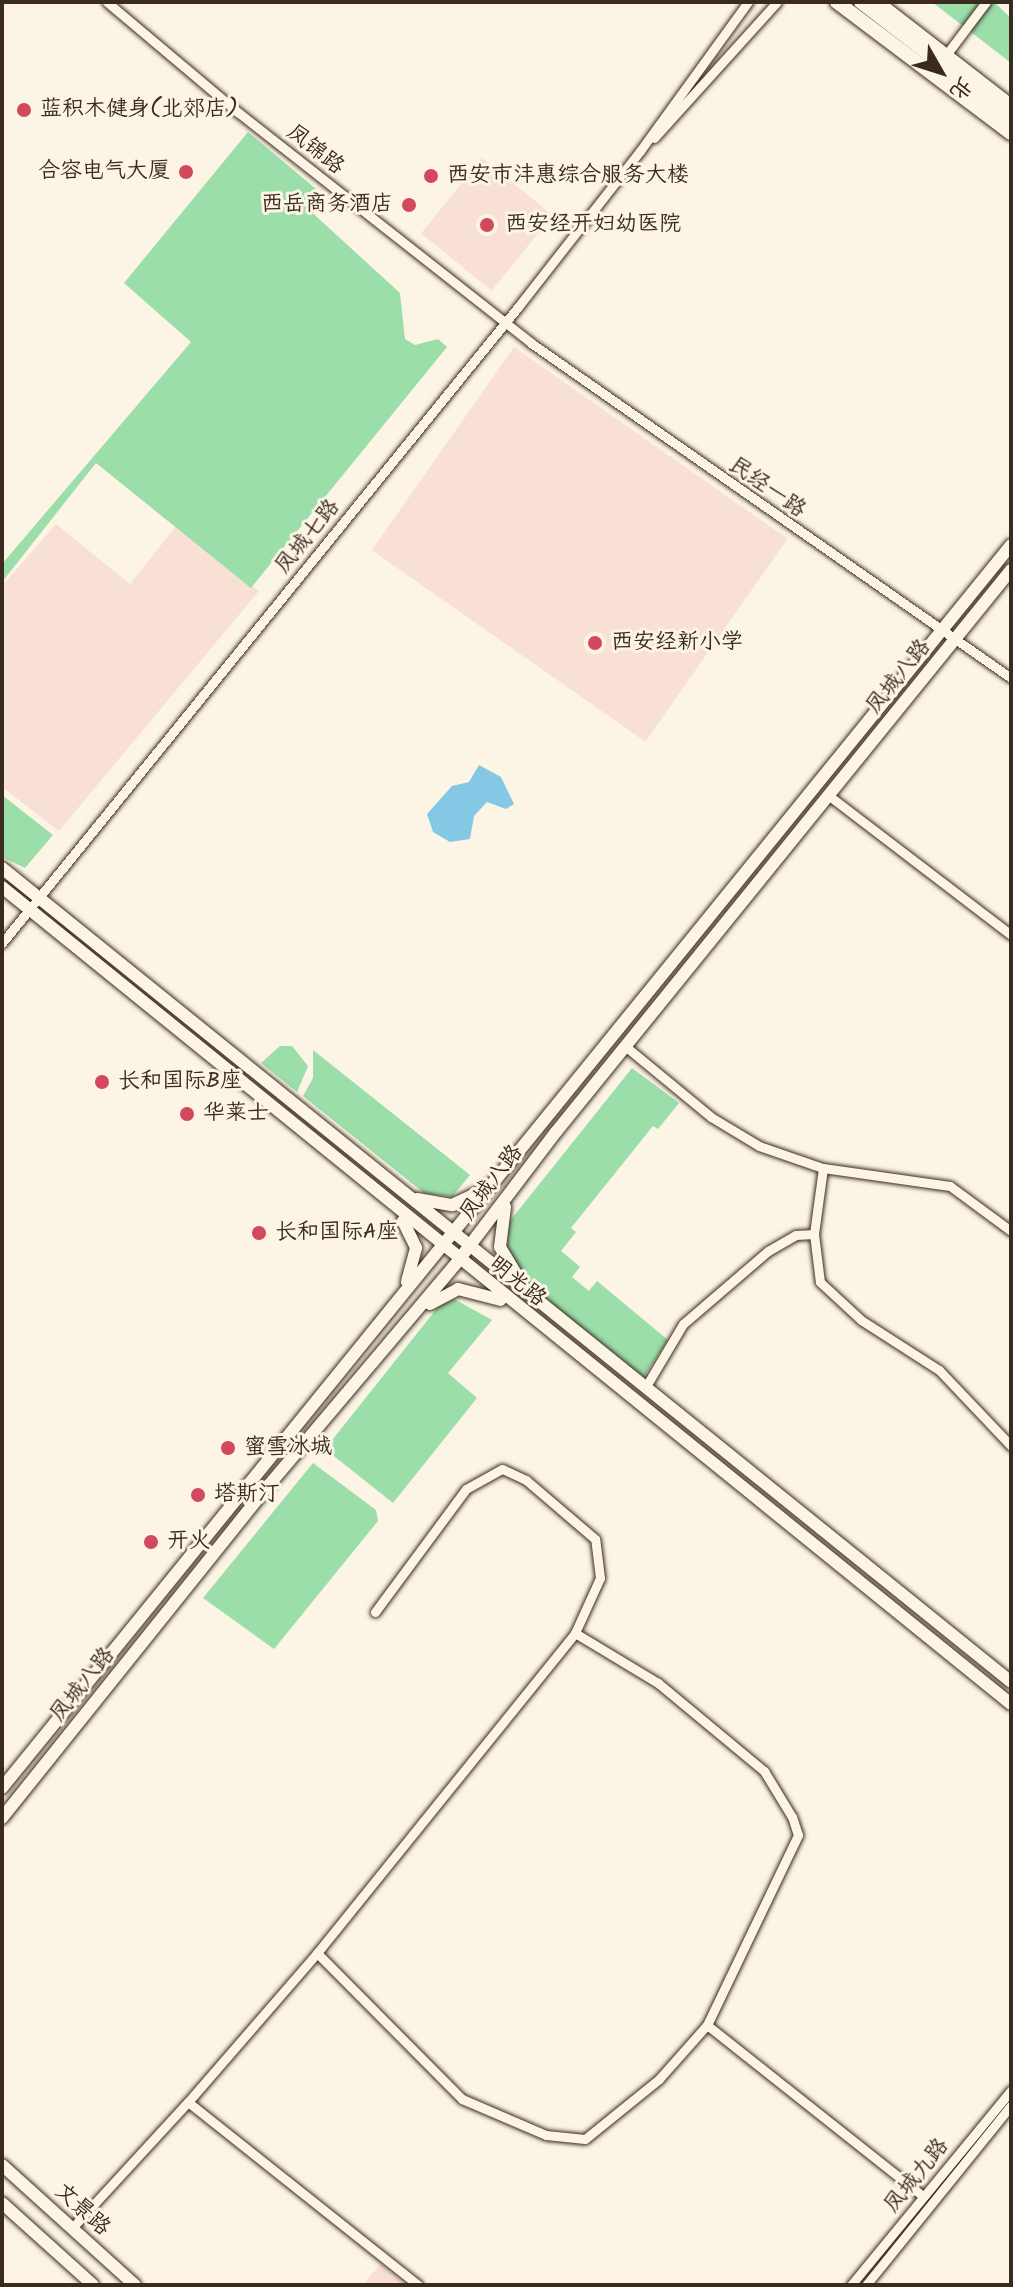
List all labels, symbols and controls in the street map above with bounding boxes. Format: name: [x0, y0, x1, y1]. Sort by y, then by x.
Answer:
north arrow: [901, 32, 981, 112]
text: 北: [940, 68, 981, 107]
place label: 蓝积木健身(北郊店): [40, 97, 238, 123]
marker: 蓝积木健身(北郊店): [15, 101, 33, 119]
street label: 凤锦路: [281, 119, 349, 181]
place label: 合容电气大厦: [38, 159, 170, 185]
marker: 合容电气大厦: [177, 163, 195, 181]
place label: 西安市沣惠综合服务大楼: [447, 163, 689, 189]
marker: 西安市沣惠综合服务大楼: [422, 167, 440, 185]
place label: 西岳商务酒店: [261, 192, 393, 218]
marker: 西岳商务酒店: [400, 196, 418, 214]
place label: 西安经开妇幼医院: [505, 212, 681, 238]
marker: 西安经开妇幼医院: [476, 214, 498, 236]
street label: 民经一路: [723, 452, 811, 524]
street label: 凤城七路: [270, 494, 346, 580]
place label: 西安经新小学: [611, 630, 743, 656]
marker: 西安经新小学: [586, 634, 604, 652]
street label: 凤城八路: [861, 634, 937, 720]
place label: 长和国际B座: [118, 1069, 242, 1095]
marker: 长和国际B座: [93, 1073, 111, 1091]
place label: 华莱士: [203, 1101, 269, 1127]
marker: 华莱士: [178, 1105, 196, 1123]
street label: 凤城八路: [455, 1140, 529, 1226]
place label: 长和国际A座: [275, 1220, 398, 1246]
marker: 长和国际A座: [250, 1224, 268, 1242]
street label: 明光路: [483, 1251, 551, 1313]
place label: 蜜雪冰城: [244, 1435, 332, 1461]
marker: 蜜雪冰城: [219, 1439, 237, 1457]
place label: 塔斯汀: [214, 1482, 280, 1508]
marker: 塔斯汀: [189, 1486, 207, 1504]
place label: 开火: [167, 1529, 211, 1555]
marker: 开火: [142, 1533, 160, 1551]
street label: 凤城八路: [45, 1642, 121, 1728]
street label: 凤城九路: [879, 2133, 955, 2219]
street label: 文景路: [49, 2178, 115, 2242]

